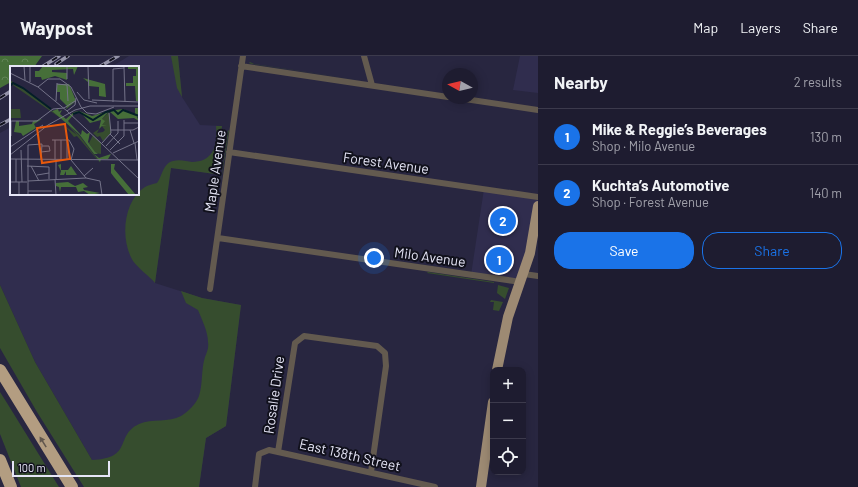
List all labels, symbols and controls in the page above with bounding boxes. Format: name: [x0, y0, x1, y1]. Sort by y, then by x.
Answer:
text: Waypost: [20, 16, 93, 39]
text: Map: [693, 19, 718, 36]
text: Layers: [740, 19, 781, 36]
text: Share: [803, 19, 838, 36]
inset map: [10, 66, 139, 195]
north arrow: [442, 68, 478, 104]
text: Nearby: [554, 72, 608, 92]
text: 2 results: [794, 74, 842, 90]
text: Mike & Reggie’s Beverages: [592, 120, 767, 138]
street label: Maple Avenue: [200, 129, 229, 213]
text: 1: [565, 129, 569, 145]
text: 130 m: [810, 129, 842, 145]
text: Shop · Milo Avenue: [592, 138, 695, 154]
street label: Forest Avenue: [342, 148, 430, 177]
text: Kuchta’s Automotive: [592, 176, 729, 194]
text: 2: [563, 185, 571, 201]
text: 140 m: [810, 185, 842, 201]
text: Shop · Forest Avenue: [592, 194, 709, 210]
pin: 2: [490, 206, 516, 236]
button: Save: [554, 232, 694, 269]
button: Share: [702, 232, 842, 269]
street label: Milo Avenue: [393, 243, 467, 270]
pin: 1: [486, 245, 512, 275]
your location: [364, 248, 384, 268]
street label: Rosalie Drive: [260, 355, 287, 435]
map controls: [490, 367, 526, 475]
button: +: [490, 367, 526, 403]
button: −: [490, 403, 526, 439]
street label: East 138th Street: [298, 435, 402, 474]
one-way arrow: [39, 437, 47, 447]
button: locate: [490, 439, 526, 475]
scale bar: [12, 459, 110, 478]
text: 100 m: [18, 461, 46, 474]

